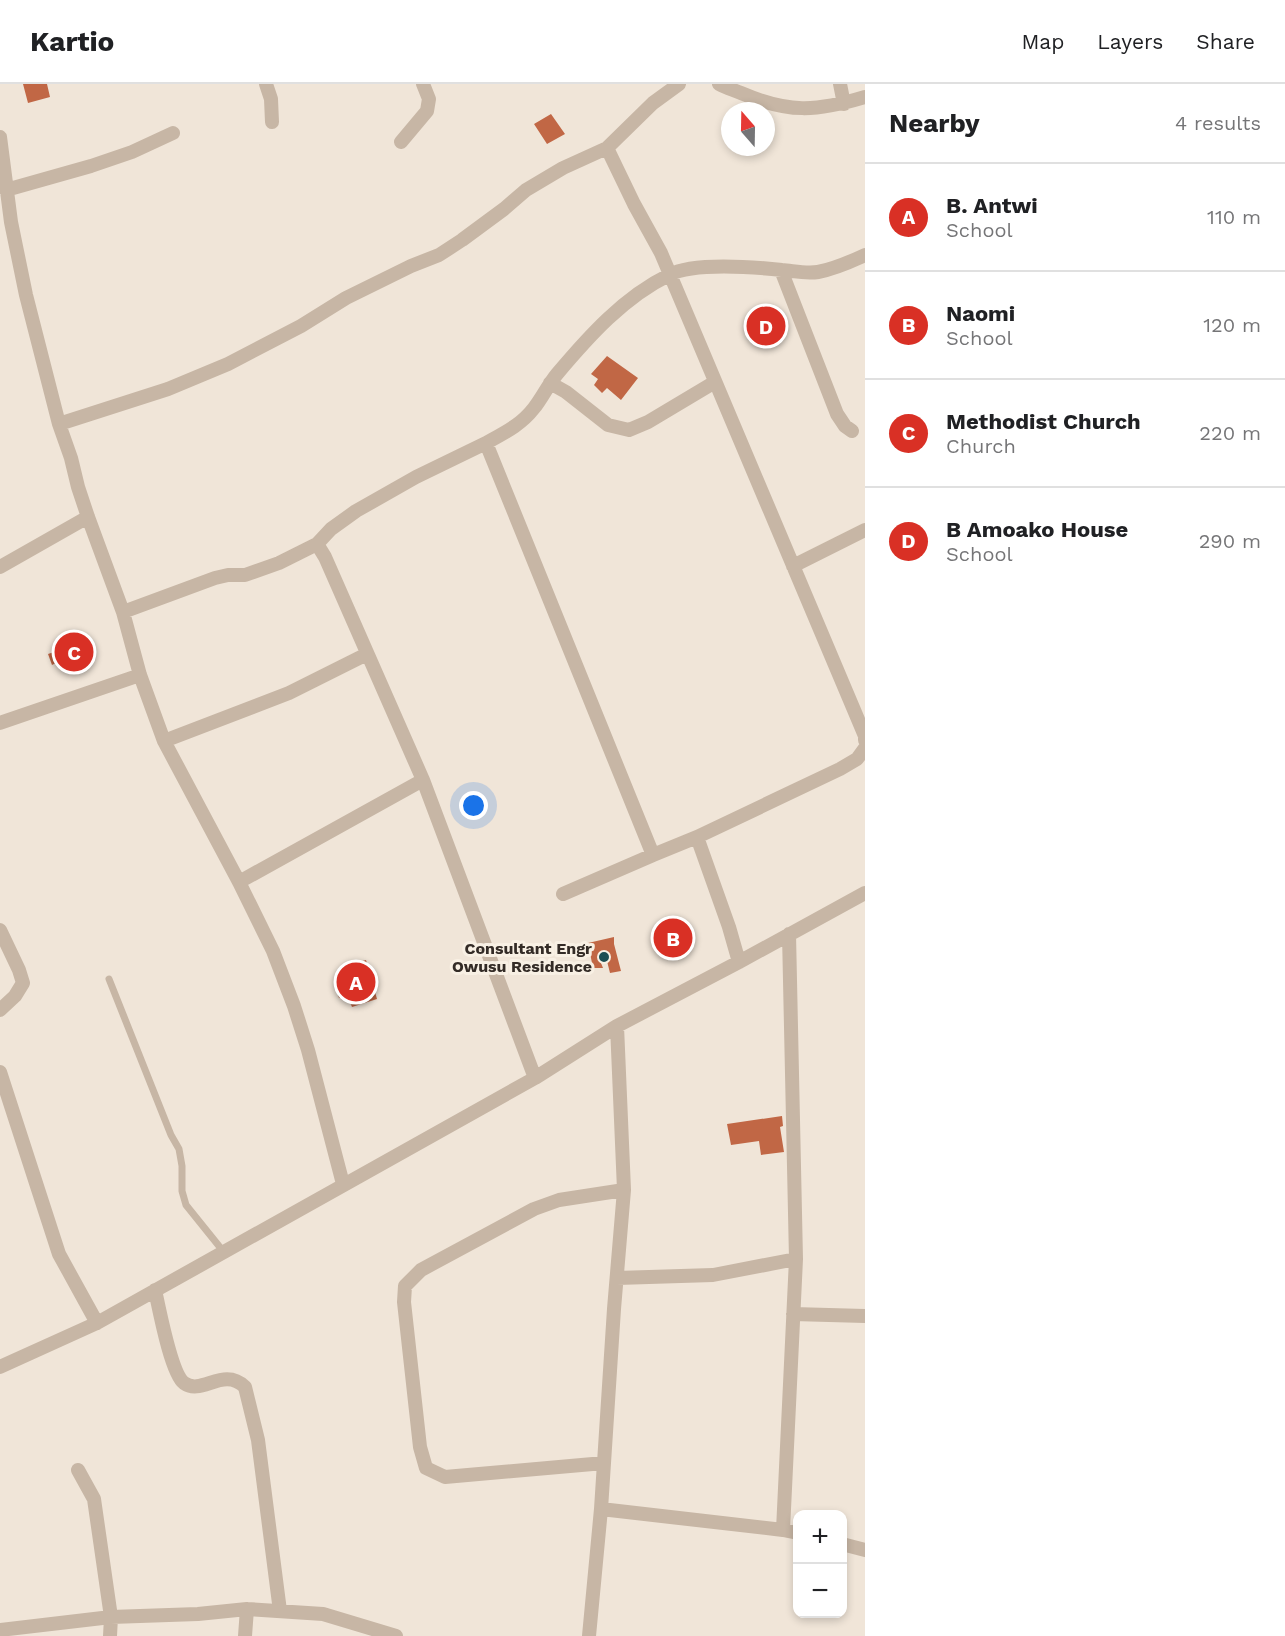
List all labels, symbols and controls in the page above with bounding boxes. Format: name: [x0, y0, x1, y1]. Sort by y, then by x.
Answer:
text: Kartio: [30, 25, 114, 58]
text: Map: [1021, 29, 1064, 54]
text: Layers: [1097, 29, 1163, 54]
text: Share: [1196, 29, 1255, 54]
north arrow: [721, 102, 775, 156]
text: Nearby: [889, 108, 980, 138]
text: 4 results: [1175, 111, 1261, 135]
text: B. Antwi: [946, 193, 1038, 218]
text: A: [902, 205, 915, 229]
text: 110 m: [1207, 205, 1261, 229]
text: School: [946, 218, 1013, 242]
text: Naomi: [946, 301, 1015, 326]
pin: D: [746, 304, 786, 348]
text: B: [902, 313, 915, 337]
text: 120 m: [1203, 313, 1261, 337]
text: School: [946, 326, 1013, 350]
text: Methodist Church: [946, 409, 1141, 434]
text: C: [902, 421, 915, 445]
text: 220 m: [1199, 421, 1261, 445]
text: Church: [946, 434, 1016, 458]
text: B Amoako House: [946, 517, 1128, 542]
text: D: [901, 529, 916, 553]
text: 290 m: [1199, 529, 1261, 553]
text: School: [946, 542, 1013, 566]
pin: C: [54, 630, 94, 674]
your location: [459, 791, 488, 820]
pin: B: [654, 916, 692, 960]
place label: Consultant Engr Owusu Residence: [452, 939, 592, 976]
marker: Consultant Engr Owusu Residence: [597, 950, 611, 964]
pin: A: [336, 960, 376, 1004]
map controls: [793, 1510, 847, 1618]
button: +: [793, 1510, 847, 1564]
button: −: [793, 1564, 847, 1618]

